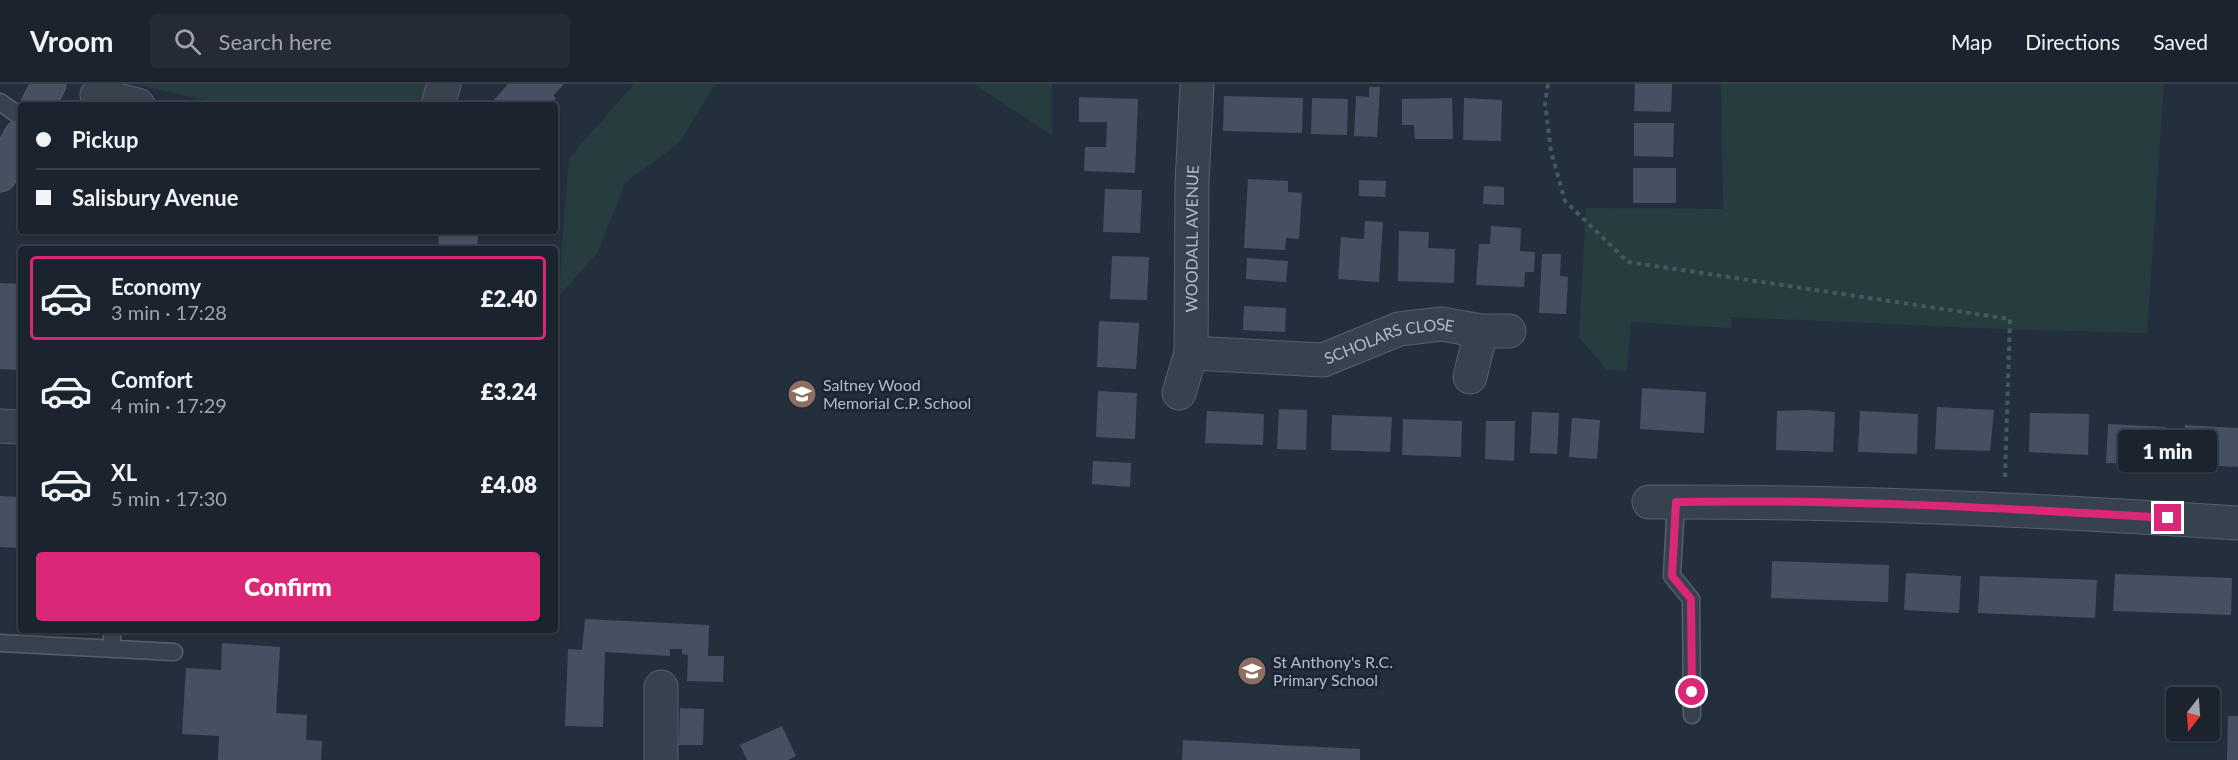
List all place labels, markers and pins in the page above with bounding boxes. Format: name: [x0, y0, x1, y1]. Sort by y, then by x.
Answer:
place label: Saltney Wood Memorial C.P. School: [823, 375, 971, 412]
school or university icon: Saltney Wood Memorial C.P. School: [786, 378, 818, 410]
place label: St Anthony's R.C. Primary School: [1273, 652, 1393, 689]
school or university icon: St Anthony's R.C. Primary School: [1236, 655, 1268, 687]

